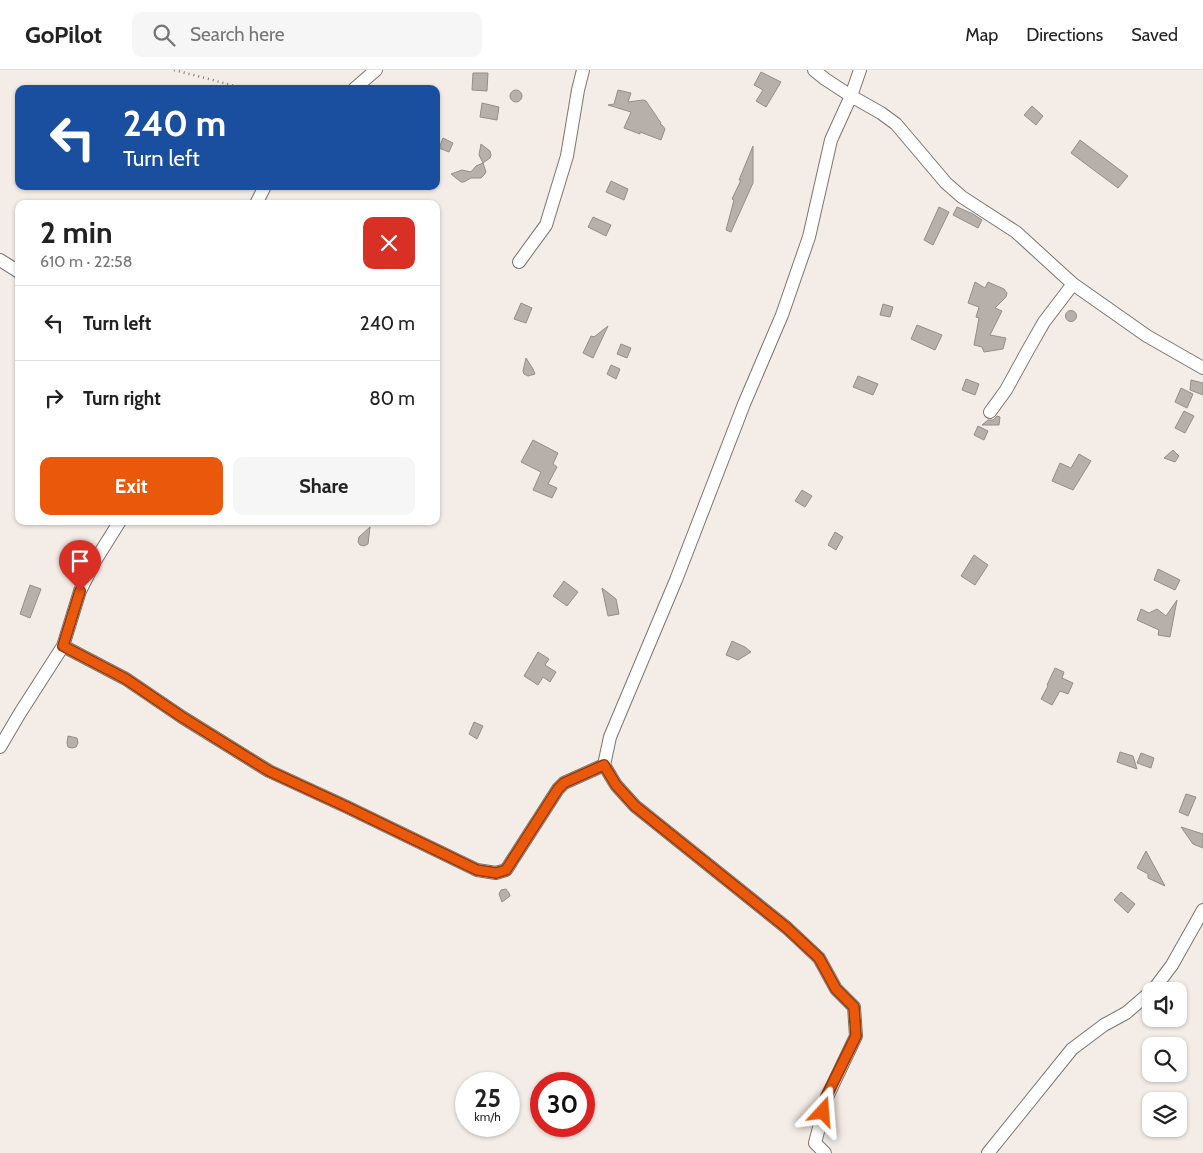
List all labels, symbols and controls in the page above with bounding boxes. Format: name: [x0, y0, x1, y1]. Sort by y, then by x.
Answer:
search box: [132, 12, 482, 57]
text: GoPilot: [25, 20, 102, 49]
icon: search: [150, 21, 178, 49]
text: Search here: [190, 23, 284, 46]
text: Map: [965, 24, 998, 46]
text: Directions: [1026, 24, 1103, 46]
text: Saved: [1131, 24, 1178, 46]
text: 240 m: [123, 102, 226, 145]
icon: left: [40, 105, 105, 170]
text: Turn left: [123, 145, 200, 172]
text: 2 min: [40, 214, 112, 251]
button: close: [363, 217, 415, 269]
text: 610 m · 22:58: [40, 252, 132, 271]
icon: left: [40, 309, 68, 337]
text: Turn left: [83, 312, 151, 335]
text: 240 m: [360, 312, 415, 335]
icon: right: [40, 384, 68, 412]
text: Turn right: [83, 387, 161, 410]
text: 80 m: [369, 387, 415, 410]
button: Exit: [40, 457, 223, 515]
button: Share: [233, 457, 415, 515]
pin: [59, 540, 101, 591]
icon: arrive: [66, 547, 94, 575]
map controls: [1142, 982, 1187, 1137]
button: sound: [1142, 982, 1187, 1027]
button: search: [1142, 1037, 1187, 1082]
speed limit sign: 30: [530, 1072, 595, 1137]
text: 25: [474, 1083, 501, 1113]
position arrow: [796, 1085, 848, 1137]
button: layers: [1142, 1092, 1187, 1137]
text: km/h: [474, 1109, 501, 1124]

